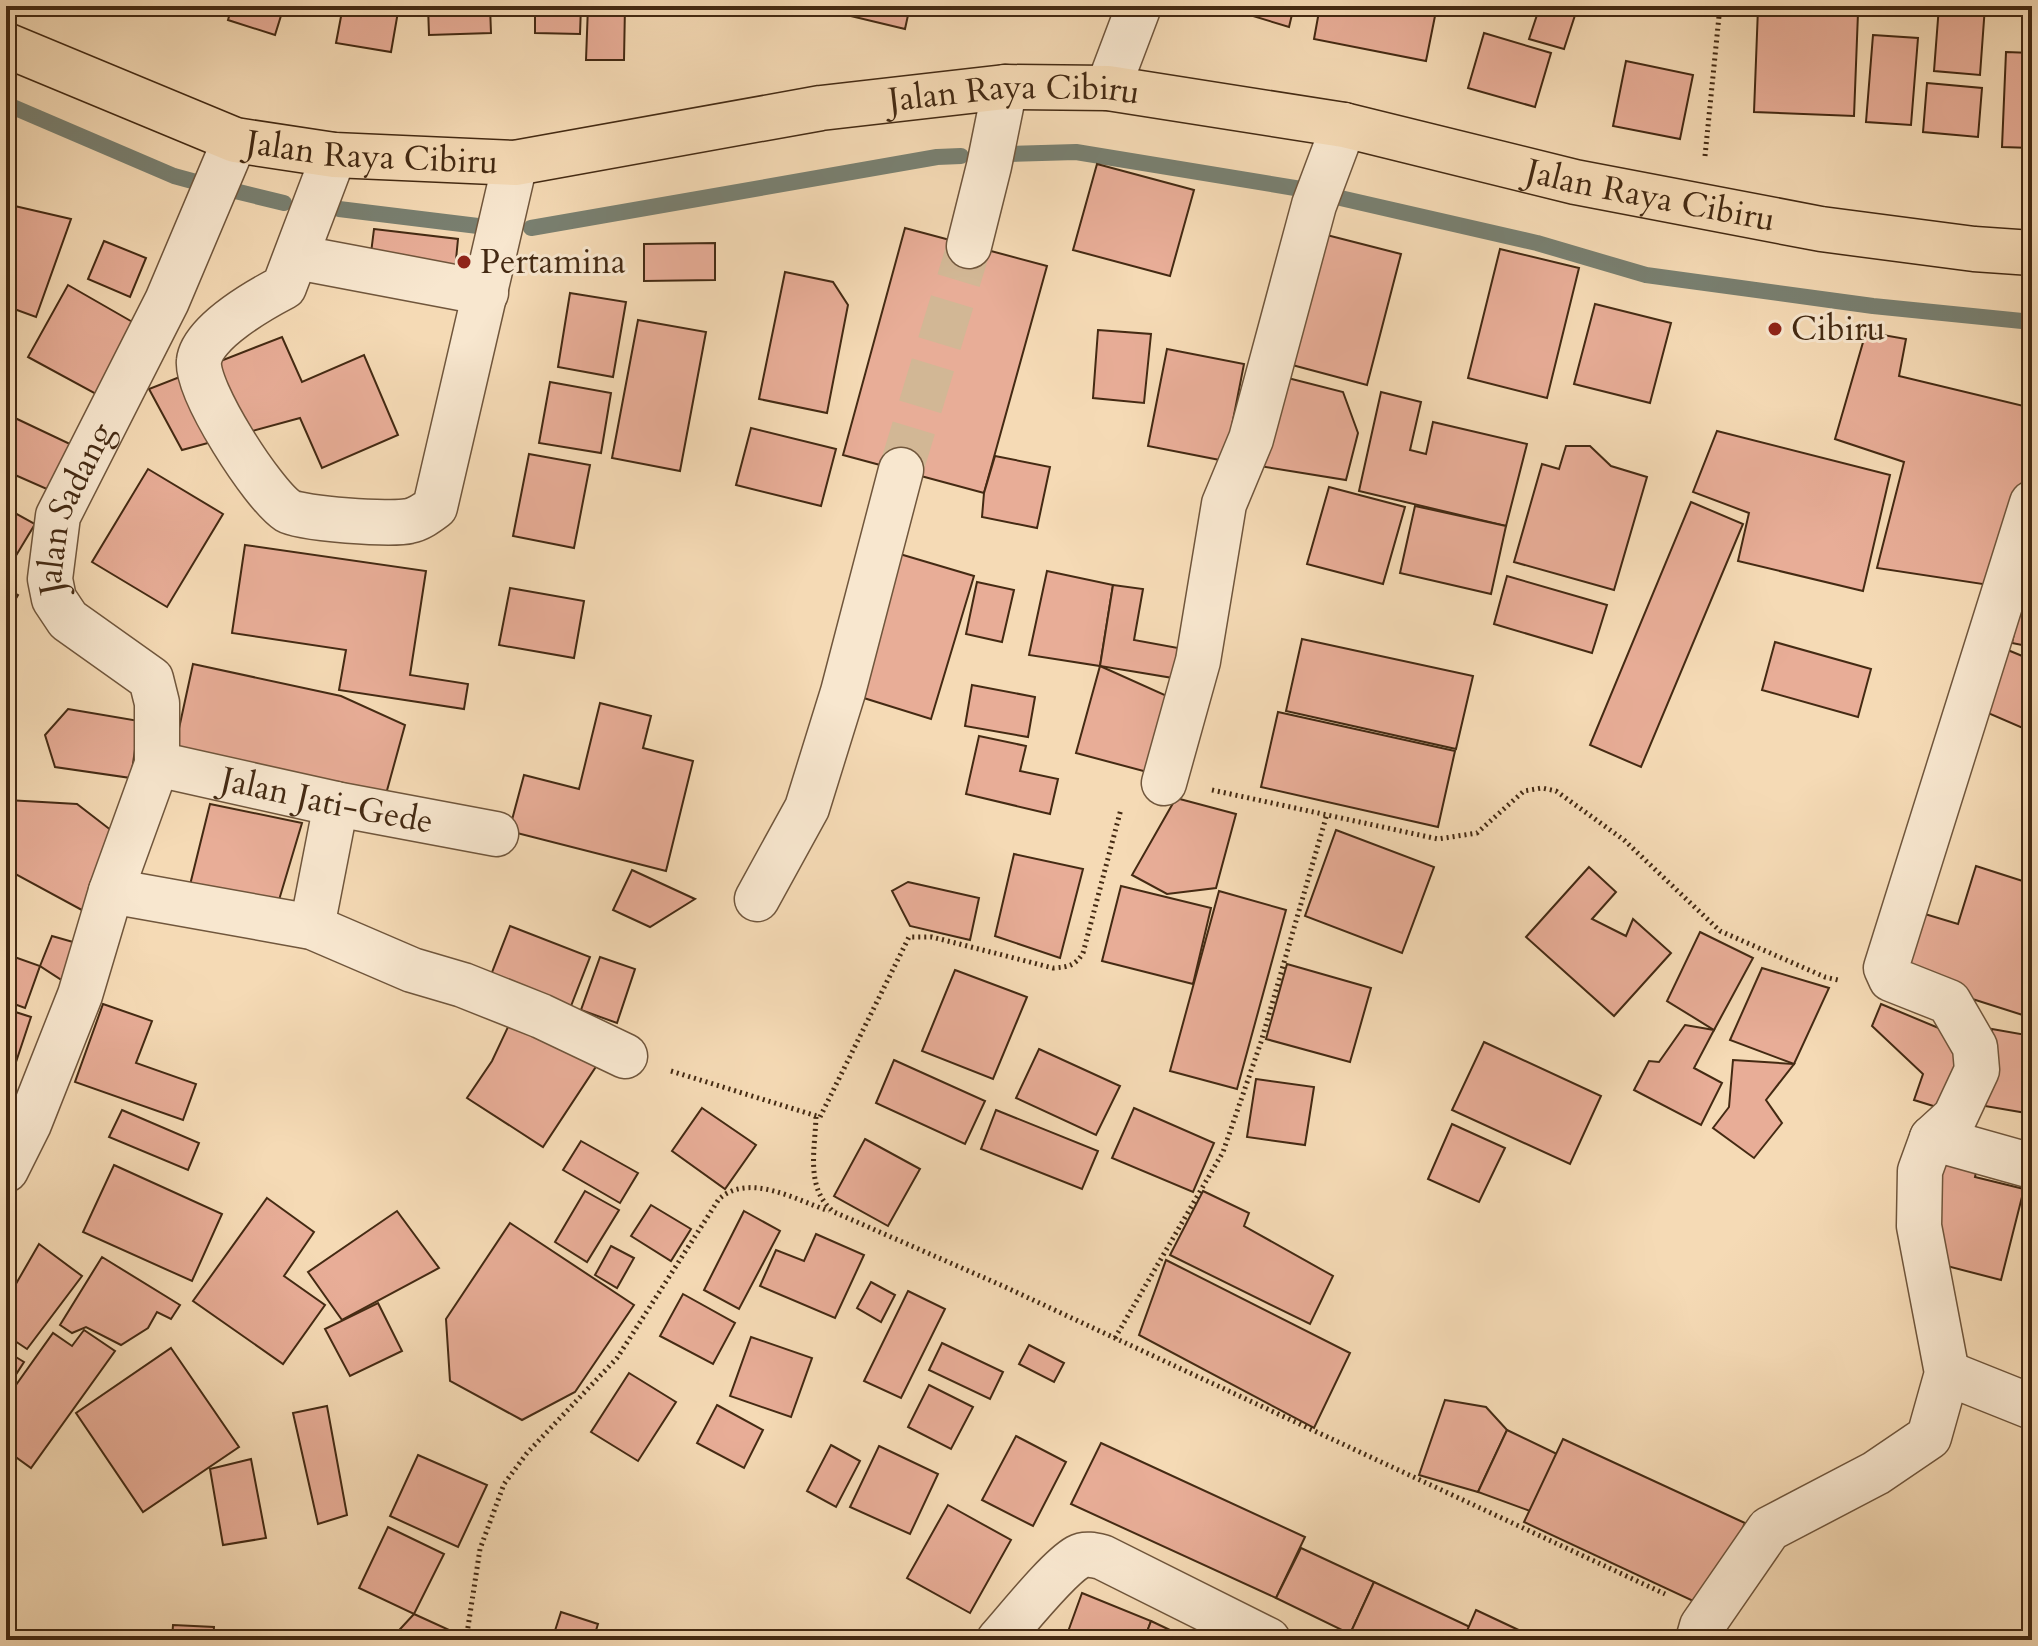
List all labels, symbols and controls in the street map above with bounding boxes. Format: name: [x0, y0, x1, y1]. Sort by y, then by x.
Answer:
street label: Jalan Raya Cibiru: [881, 64, 1143, 124]
street label: Jalan Raya Cibiru: [238, 118, 499, 185]
street label: Jalan Raya Cibiru: [1517, 147, 1779, 243]
place label: Pertamina: [480, 239, 626, 285]
marker: Pertamina: [455, 253, 473, 271]
place label: Cibiru: [1791, 306, 1885, 352]
marker: Cibiru: [1766, 320, 1784, 338]
street label: Jalan Sadang: [27, 415, 125, 604]
street label: Jalan Jati-Gede: [212, 755, 437, 845]

